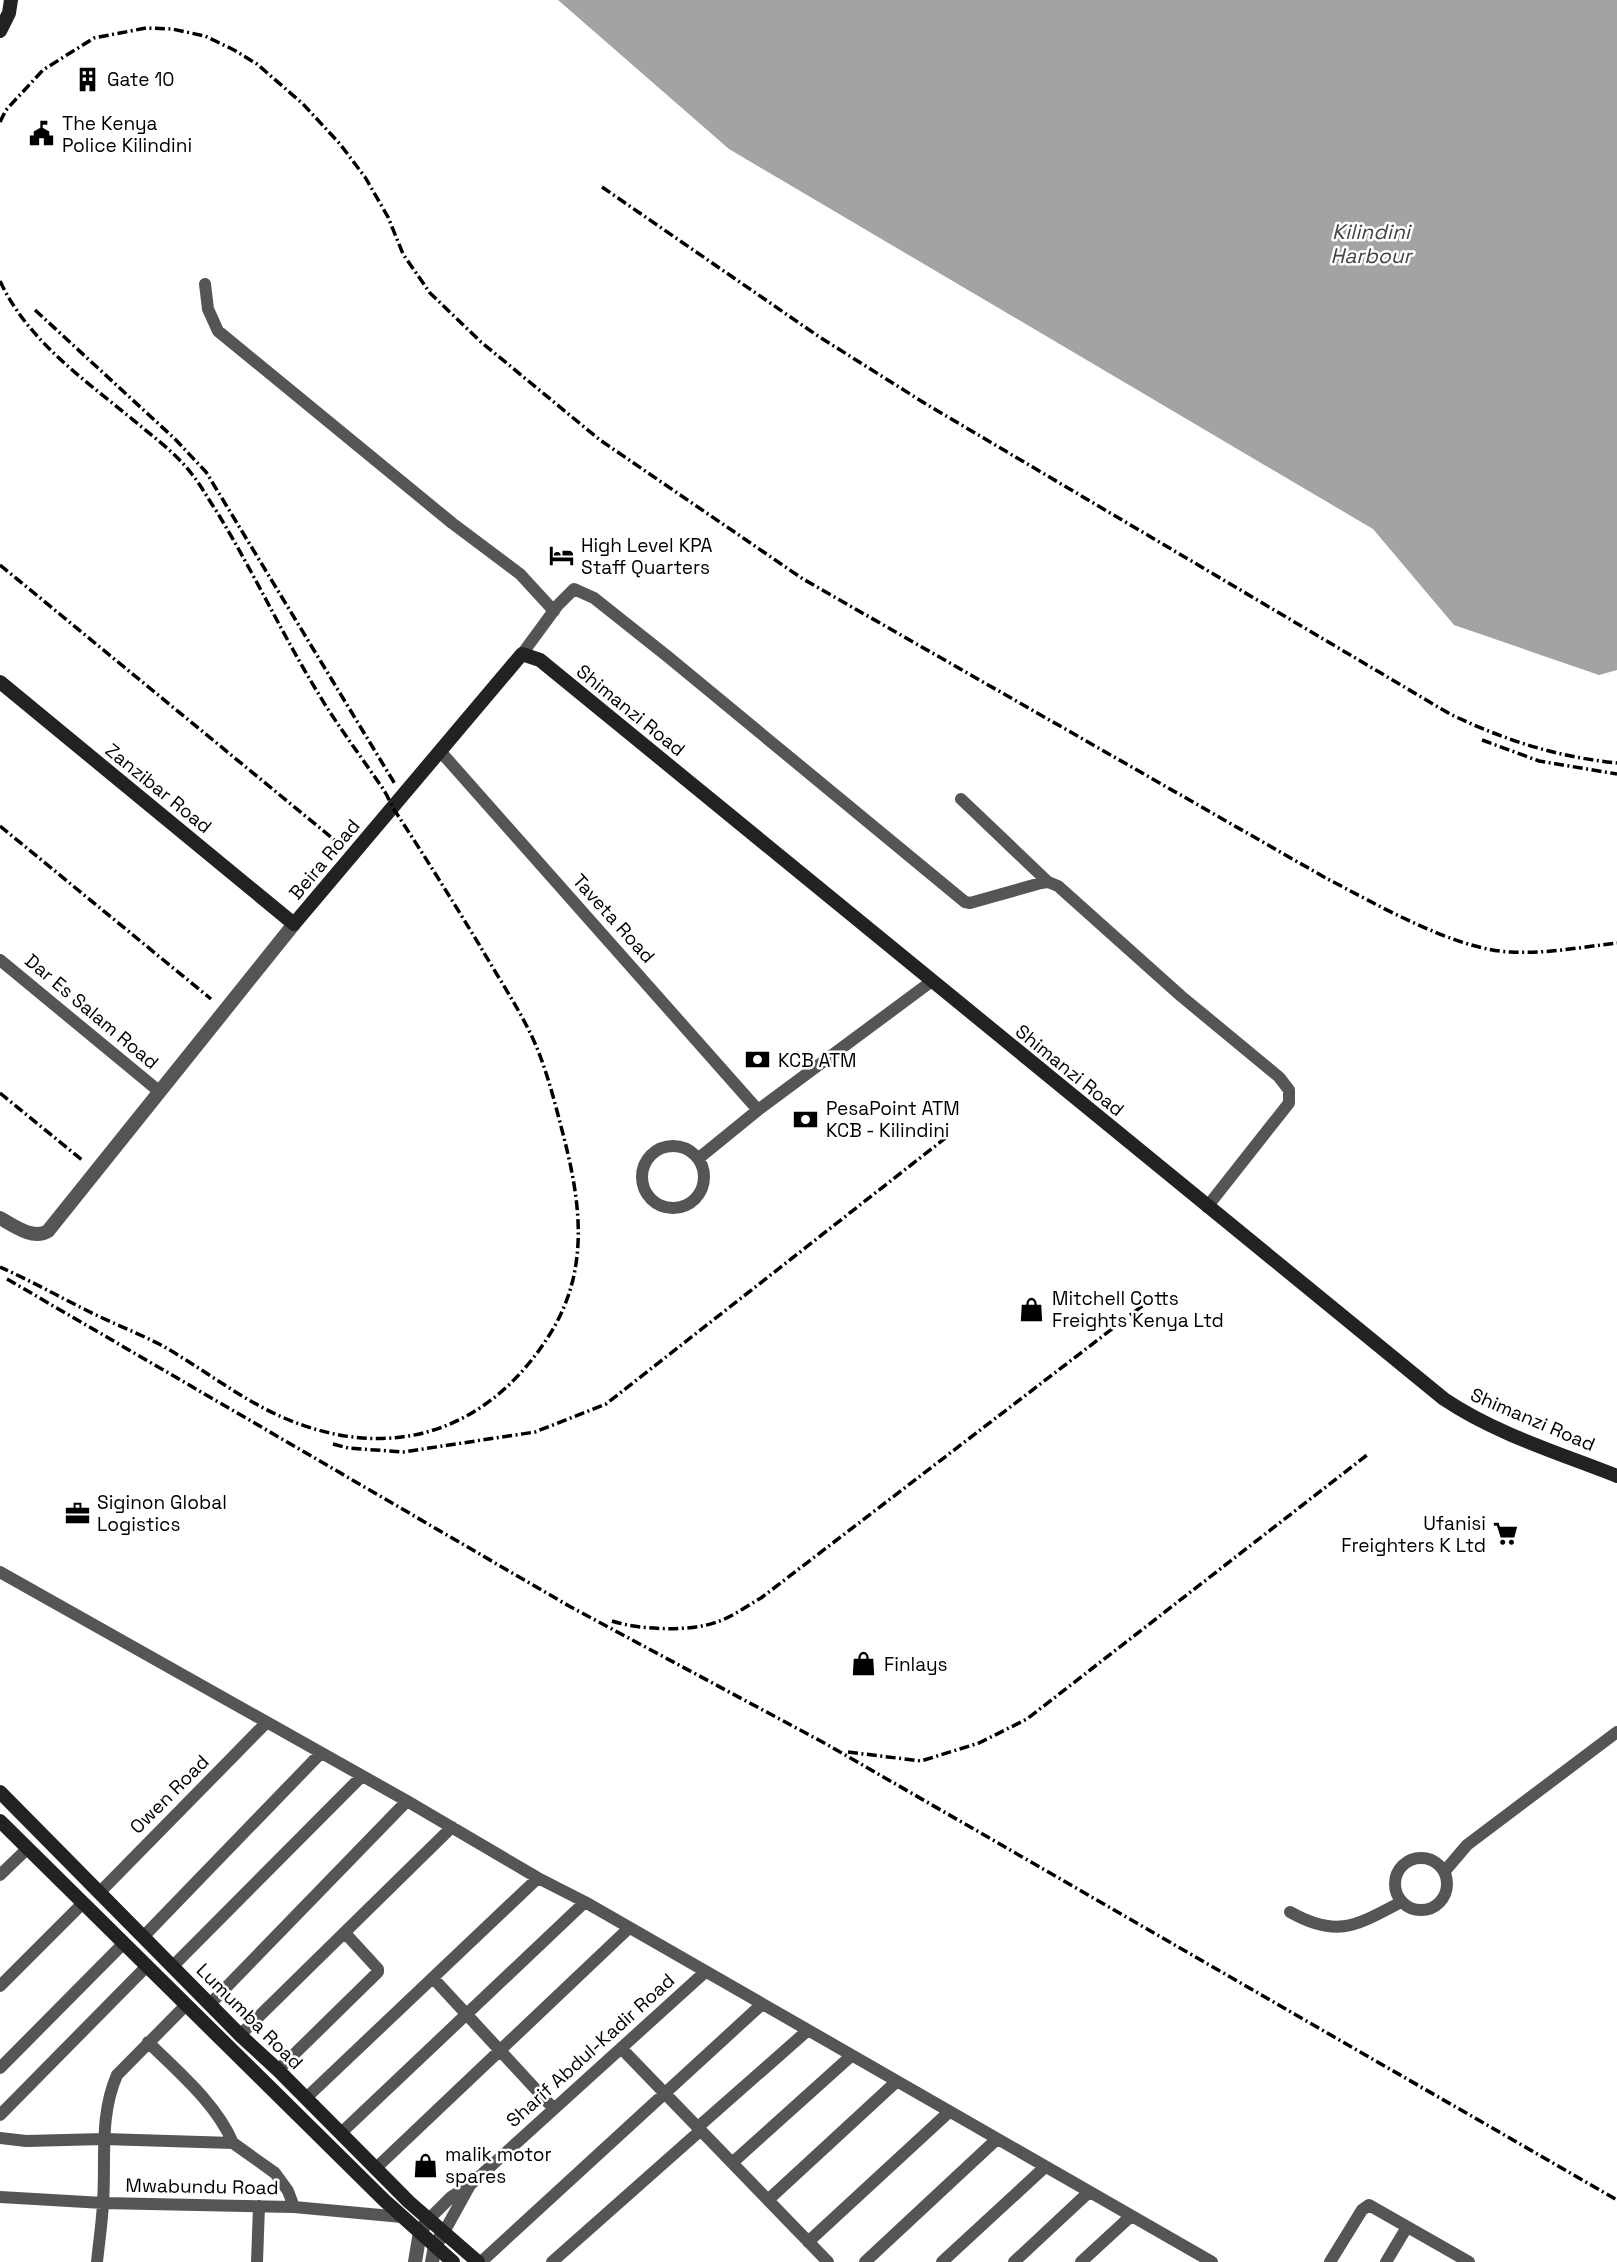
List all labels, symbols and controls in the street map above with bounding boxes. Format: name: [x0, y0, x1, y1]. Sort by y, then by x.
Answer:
building icon: Gate 10: [73, 65, 101, 93]
place label: Gate 10: [107, 67, 175, 92]
place label: The Kenya Police Kilindini: [62, 111, 192, 158]
public building icon: The Kenya Police Kilindini: [28, 120, 56, 148]
water label: Kilindini Harbour: [1330, 218, 1414, 269]
place label: High Level KPA Staff Quarters: [581, 533, 713, 580]
hotel icon: High Level KPA Staff Quarters: [547, 542, 575, 570]
street label: Shimanzi Road: [571, 659, 690, 762]
street label: Zanzibar Road: [100, 738, 217, 839]
street label: Beira Road: [283, 814, 365, 905]
street label: Taveta Road: [567, 868, 660, 968]
street label: Dar Es Salam Road: [20, 948, 164, 1075]
street label: Shimanzi Road: [1010, 1019, 1129, 1122]
bank icon: KCB ATM: [744, 1046, 772, 1074]
place label: KCB ATM: [778, 1048, 857, 1073]
place label: PesaPoint ATM KCB - Kilindini: [826, 1096, 960, 1143]
bank icon: PesaPoint ATM KCB - Kilindini: [792, 1105, 820, 1133]
place label: Mitchell Cotts Freights Kenya Ltd: [1052, 1286, 1224, 1333]
shop icon: Mitchell Cotts Freights Kenya Ltd: [1018, 1295, 1046, 1323]
street label: Shimanzi Road: [1467, 1382, 1599, 1457]
place label: Siginon Global Logistics: [97, 1490, 227, 1537]
office icon: Siginon Global Logistics: [63, 1499, 91, 1527]
place label: Ufanisi Freighters K Ltd: [1341, 1511, 1486, 1558]
supermarket icon: Ufanisi Freighters K Ltd: [1492, 1520, 1520, 1548]
shop icon: Finlays: [850, 1650, 878, 1678]
place label: Finlays: [884, 1652, 948, 1677]
street label: Owen Road: [124, 1749, 214, 1839]
street label: Lumumba Road: [191, 1958, 308, 2075]
street label: Sharif Abdul-Kadir Road: [501, 1968, 680, 2133]
place label: malik motor spares: [445, 2142, 552, 2189]
shop icon: malik motor spares: [411, 2151, 439, 2179]
street label: Mwabundu Road: [125, 2173, 279, 2200]

